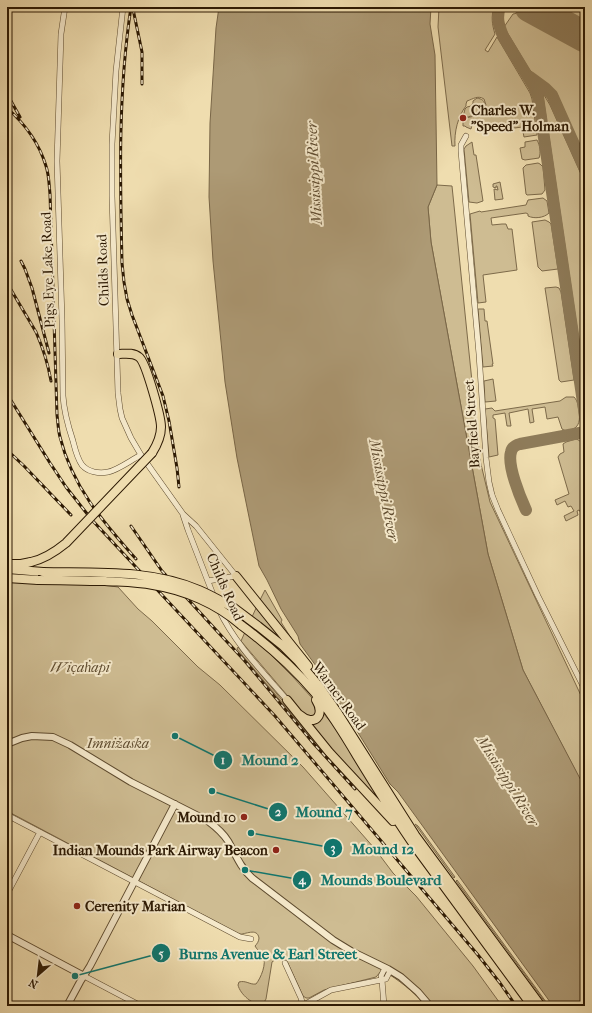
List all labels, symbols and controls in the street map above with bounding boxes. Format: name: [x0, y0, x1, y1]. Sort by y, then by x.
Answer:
place label: Charles W. "Speed" Holman: [470, 102, 570, 135]
marker: Charles W. "Speed" Holman: [458, 113, 468, 123]
water label: Mississippi River: [302, 120, 326, 226]
street label: Pigs Eye Lake Road: [37, 211, 59, 329]
street label: Childs Road: [93, 233, 113, 306]
street label: Bayfield Street: [460, 379, 484, 469]
water label: Mississippi River: [365, 437, 403, 544]
street label: Childs Road: [203, 551, 248, 624]
street label: Warner Road: [308, 658, 370, 734]
park label: Wic̣aḣapi: [50, 659, 111, 676]
water label: Mississippi River: [472, 732, 544, 831]
park label: Imniżaska: [86, 735, 149, 752]
callout: Mound 2: [213, 746, 307, 773]
text: Mound 2: [240, 751, 299, 769]
text: 1: [221, 753, 225, 767]
callout: Mound 7: [268, 798, 361, 825]
text: Mound 7: [295, 803, 353, 821]
text: 2: [275, 805, 282, 819]
place label: Mound 10: [176, 809, 236, 826]
marker: Mound 10: [239, 812, 249, 822]
callout: Mound 12: [323, 835, 422, 862]
text: Mound 12: [351, 840, 415, 858]
text: 3: [331, 841, 336, 856]
place label: Indian Mounds Park Airway Beacon: [53, 842, 269, 859]
marker: Indian Mounds Park Airway Beacon: [271, 845, 281, 855]
callout: Mounds Boulevard: [292, 867, 449, 894]
text: Mounds Boulevard: [320, 871, 442, 889]
text: 4: [297, 873, 306, 888]
place label: Cerenity Marian: [85, 898, 187, 915]
marker: Cerenity Marian: [72, 901, 82, 911]
callout: Burns Avenue & Earl Street: [151, 940, 366, 967]
text: Burns Avenue & Earl Street: [179, 945, 358, 963]
text: 5: [158, 947, 164, 961]
north arrow: [18, 955, 58, 995]
text: N: [26, 975, 40, 991]

